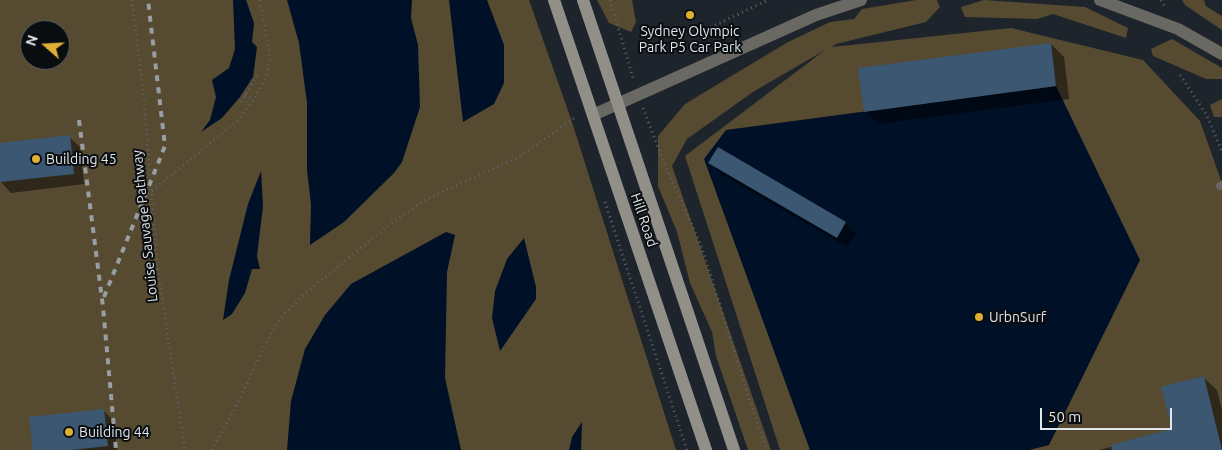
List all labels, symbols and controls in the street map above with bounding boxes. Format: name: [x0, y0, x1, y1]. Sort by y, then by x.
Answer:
marker: Sydney Olympic Park P5 Car Park: [684, 9, 696, 21]
north arrow: [20, 20, 70, 70]
place label: Sydney Olympic Park P5 Car Park: [639, 23, 741, 56]
text: N: [22, 33, 41, 48]
street label: Louise Sauvage Pathway: [129, 149, 161, 303]
place label: Building 45: [46, 151, 117, 167]
marker: Building 45: [30, 153, 42, 165]
street label: Hill Road: [627, 191, 661, 249]
place label: UrbnSurf: [989, 309, 1046, 325]
marker: UrbnSurf: [973, 311, 985, 323]
scale bar: [1042, 398, 1174, 430]
text: 50 m: [1048, 408, 1081, 425]
place label: Building 44: [79, 424, 150, 440]
marker: Building 44: [63, 426, 75, 438]

